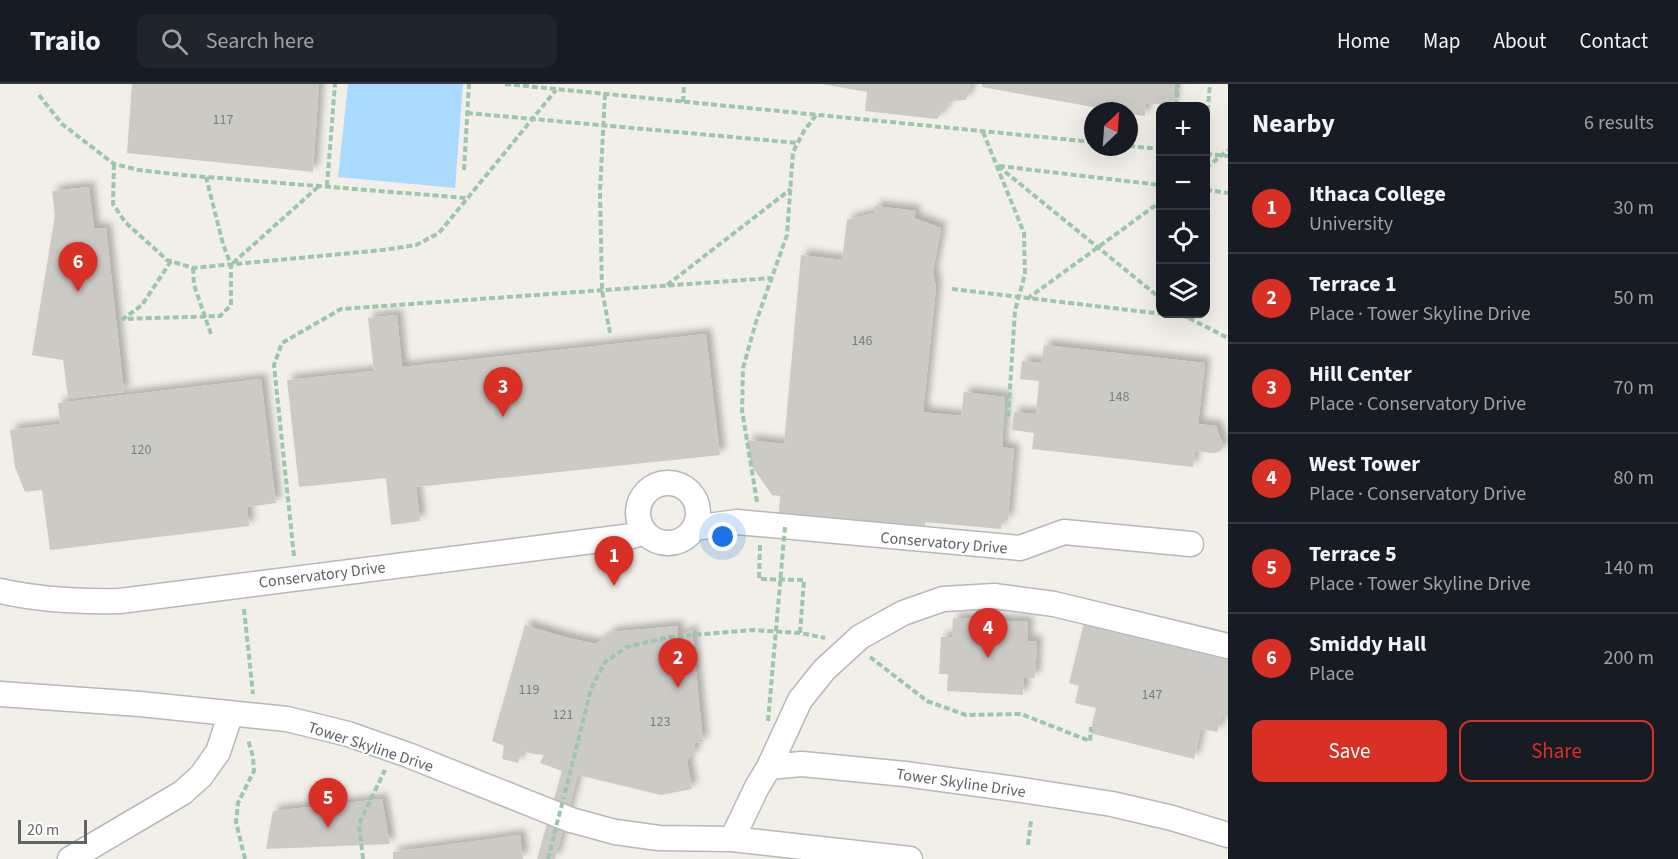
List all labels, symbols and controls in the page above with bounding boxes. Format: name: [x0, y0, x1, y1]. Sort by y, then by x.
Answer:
search box: [137, 14, 557, 68]
text: Trailo: [30, 21, 101, 61]
icon: search: [158, 25, 191, 58]
text: Search here: [206, 25, 314, 57]
text: Home: [1337, 26, 1390, 56]
text: Map: [1423, 26, 1461, 56]
text: About: [1494, 26, 1546, 56]
text: Contact: [1579, 26, 1648, 56]
north arrow: [1084, 102, 1138, 156]
map controls: [1156, 102, 1210, 318]
button: +: [1156, 102, 1210, 156]
text: Nearby: [1252, 105, 1335, 142]
text: 6 results: [1584, 109, 1654, 137]
house number: 117: [213, 110, 233, 130]
button: −: [1156, 156, 1210, 210]
text: Ithaca College: [1309, 178, 1446, 210]
text: 1: [1266, 194, 1277, 222]
text: 30 m: [1614, 194, 1654, 222]
button: locate: [1156, 210, 1210, 264]
text: University: [1309, 210, 1393, 238]
pin: 6: [58, 242, 98, 292]
button: layers: [1156, 264, 1210, 318]
text: Terrace 1: [1309, 268, 1397, 300]
text: 2: [1266, 284, 1277, 312]
text: 50 m: [1614, 284, 1654, 312]
text: Place · Tower Skyline Drive: [1309, 300, 1531, 328]
house number: 146: [852, 331, 872, 351]
text: Hill Center: [1309, 358, 1412, 390]
pin: 3: [484, 368, 522, 417]
text: 3: [1266, 374, 1277, 402]
text: 70 m: [1614, 374, 1654, 402]
house number: 148: [1109, 387, 1129, 407]
text: Place · Conservatory Drive: [1309, 390, 1526, 418]
house number: 120: [131, 440, 151, 460]
text: West Tower: [1309, 448, 1420, 480]
text: 4: [1266, 464, 1277, 492]
text: 80 m: [1614, 464, 1654, 492]
text: Place · Conservatory Drive: [1309, 480, 1526, 508]
your location: [708, 522, 737, 551]
street label: Conservatory Drive: [880, 526, 1008, 560]
pin: 1: [594, 536, 634, 586]
text: Terrace 5: [1309, 538, 1397, 570]
text: 5: [1266, 554, 1277, 582]
text: 140 m: [1604, 554, 1654, 582]
street label: Conservatory Drive: [258, 556, 387, 594]
text: Place · Tower Skyline Drive: [1309, 570, 1531, 598]
pin: 4: [968, 608, 1008, 658]
text: Smiddy Hall: [1309, 628, 1426, 660]
pin: 2: [658, 638, 698, 688]
text: 6: [1266, 644, 1277, 672]
text: 200 m: [1604, 644, 1654, 672]
text: Place: [1309, 660, 1354, 688]
house number: 119: [519, 680, 539, 700]
house number: 147: [1142, 685, 1162, 705]
house number: 121: [553, 705, 573, 725]
house number: 123: [650, 712, 670, 732]
street label: Tower Skyline Drive: [305, 716, 436, 778]
button: Save: [1252, 720, 1447, 782]
button: Share: [1459, 720, 1654, 782]
street label: Tower Skyline Drive: [895, 763, 1027, 803]
pin: 5: [308, 778, 348, 828]
scale bar: [18, 817, 87, 844]
text: 20 m: [27, 819, 59, 841]

